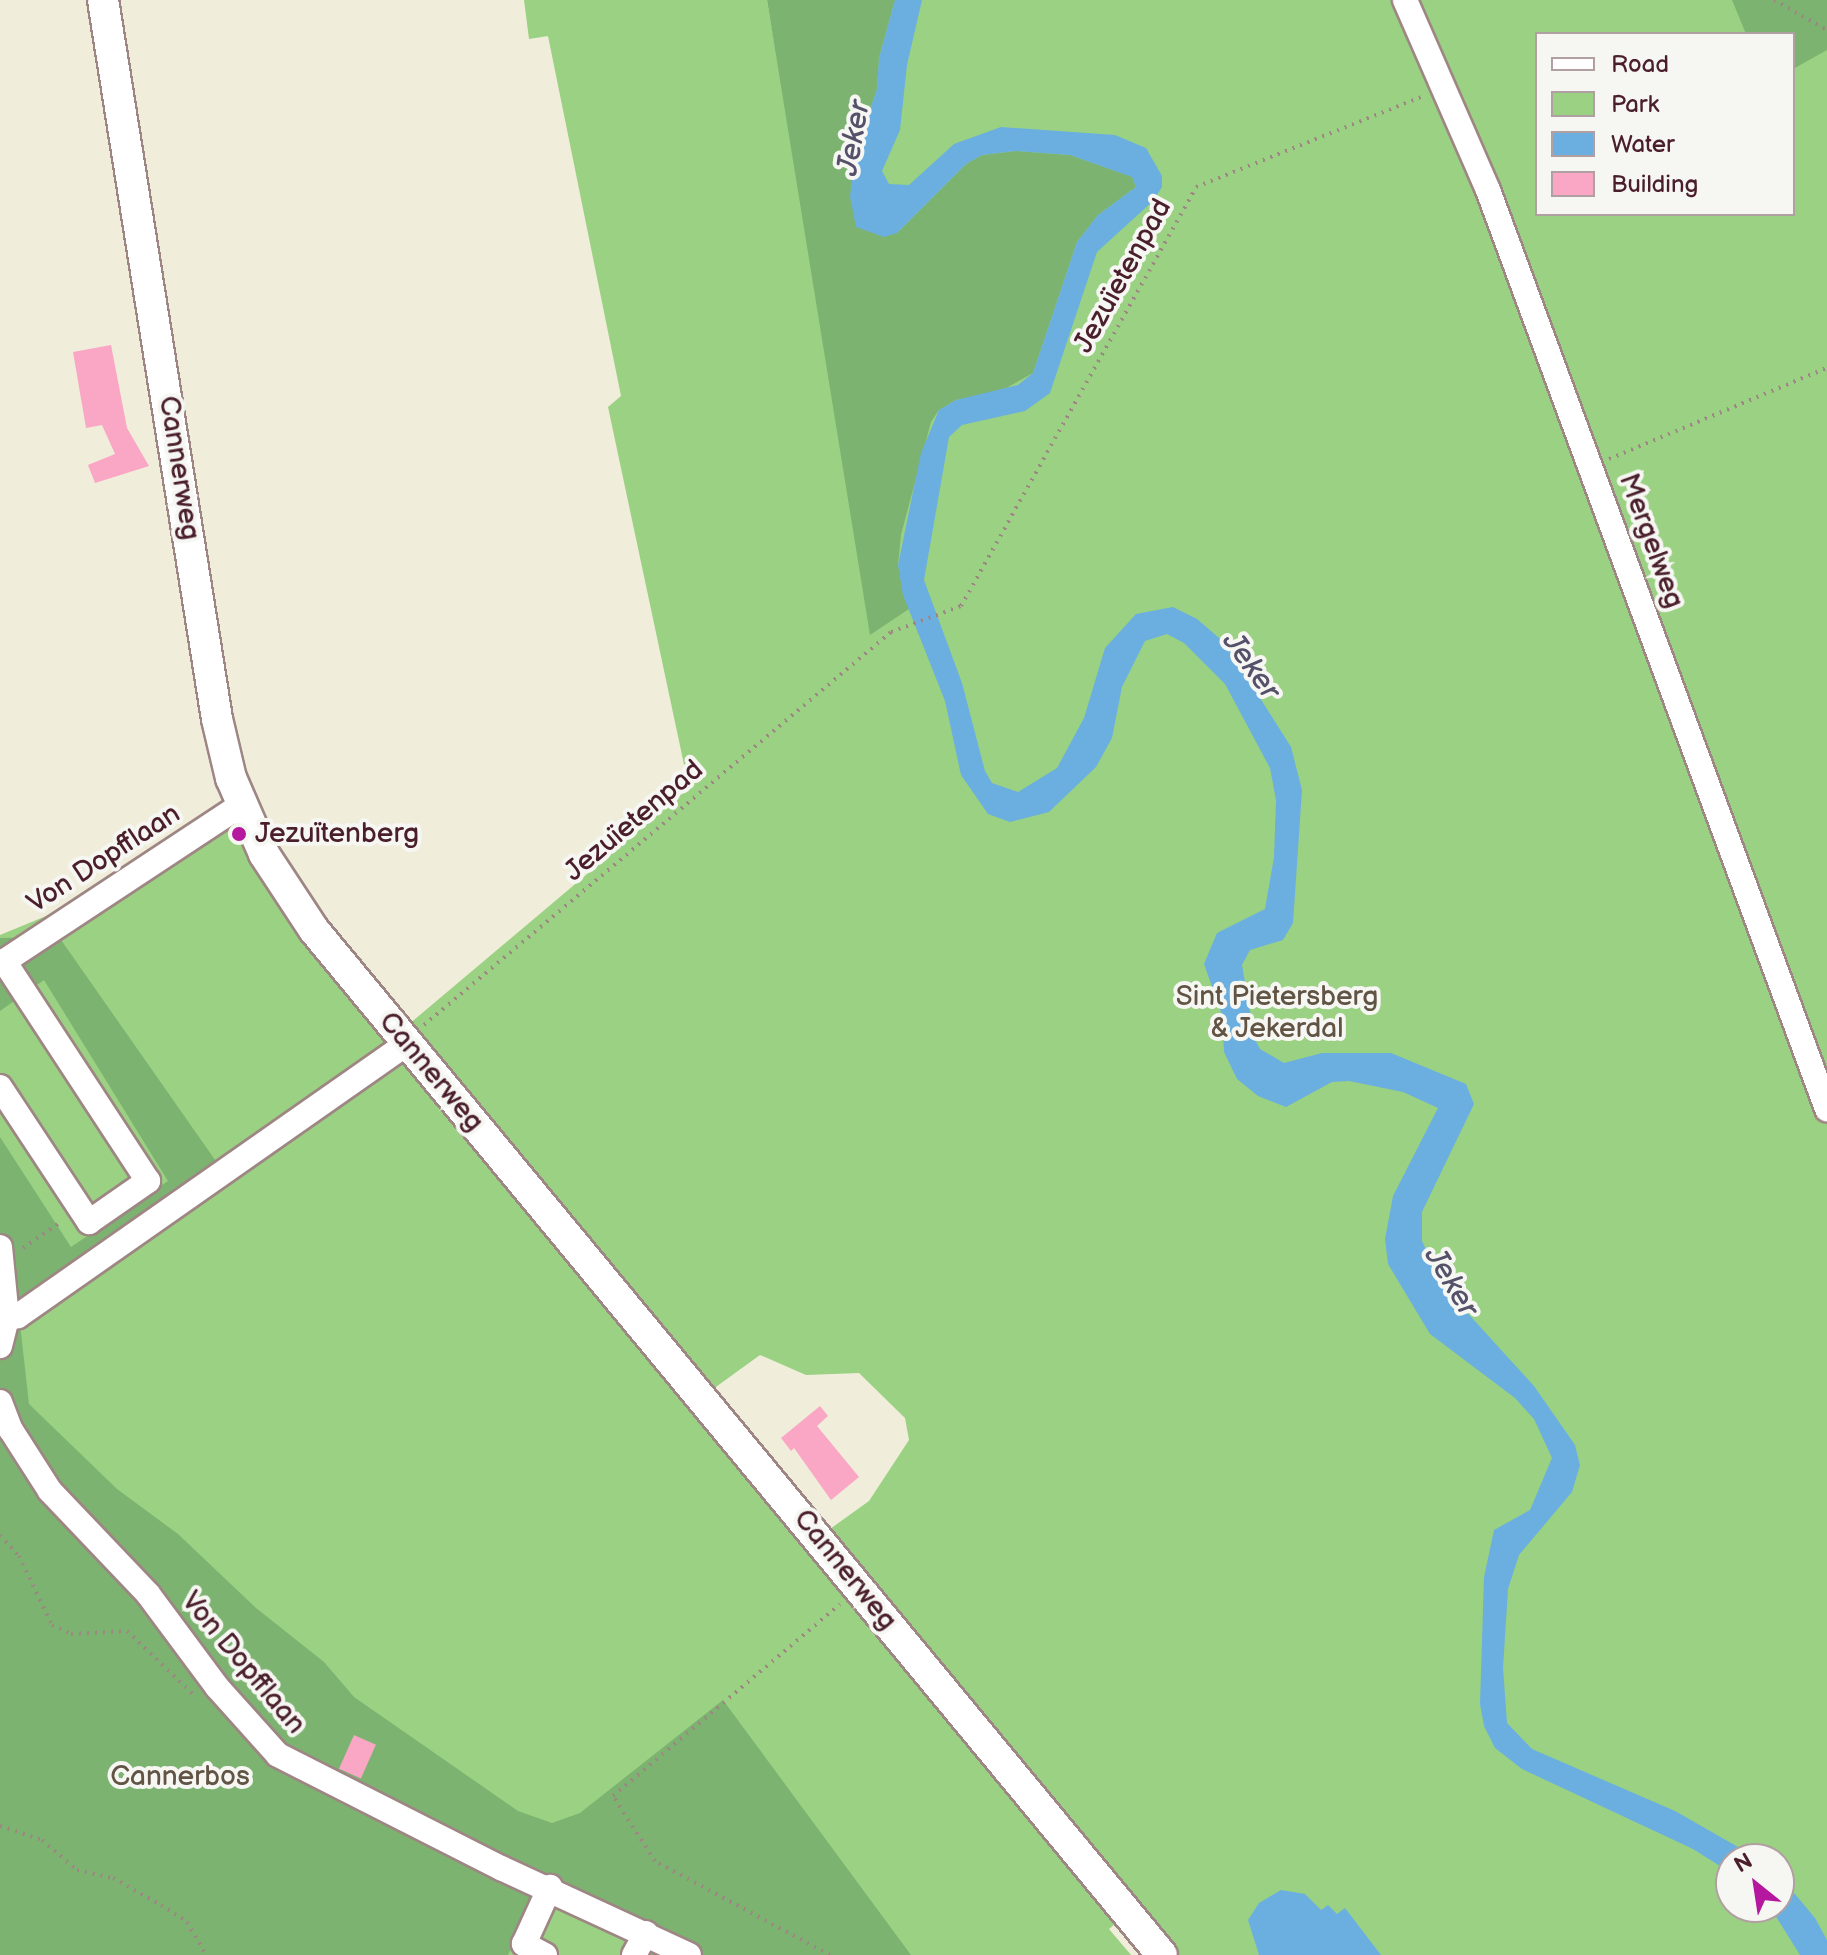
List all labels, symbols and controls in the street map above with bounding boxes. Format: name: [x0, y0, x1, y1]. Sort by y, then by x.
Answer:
legend: [1535, 32, 1795, 216]
text: Road: [1611, 50, 1669, 79]
text: Park: [1611, 90, 1659, 119]
water label: Jeker: [830, 98, 878, 178]
text: Water: [1611, 130, 1675, 159]
text: Building: [1611, 170, 1698, 199]
street label: Jezuïetenpad: [1067, 193, 1179, 359]
street label: Cannerweg: [151, 394, 207, 542]
street label: Mergelweg: [1611, 469, 1691, 613]
water label: Jeker: [1214, 625, 1288, 707]
street label: Jezuïetenpad: [558, 753, 710, 889]
street label: Von Dopfflaan: [21, 797, 187, 921]
place label: Jezuïtenberg: [255, 817, 419, 851]
marker: Jezuïtenberg: [230, 825, 248, 843]
park label: Sint Pietersberg & Jekerdal: [1176, 980, 1378, 1046]
street label: Cannerweg: [371, 1006, 491, 1138]
water label: Jeker: [1416, 1241, 1486, 1323]
street label: Cannerweg: [786, 1503, 904, 1637]
street label: Von Dopfflaan: [174, 1585, 312, 1741]
park label: Cannerbos: [110, 1760, 250, 1794]
north arrow: [1715, 1843, 1795, 1923]
text: N: [1730, 1848, 1758, 1879]

